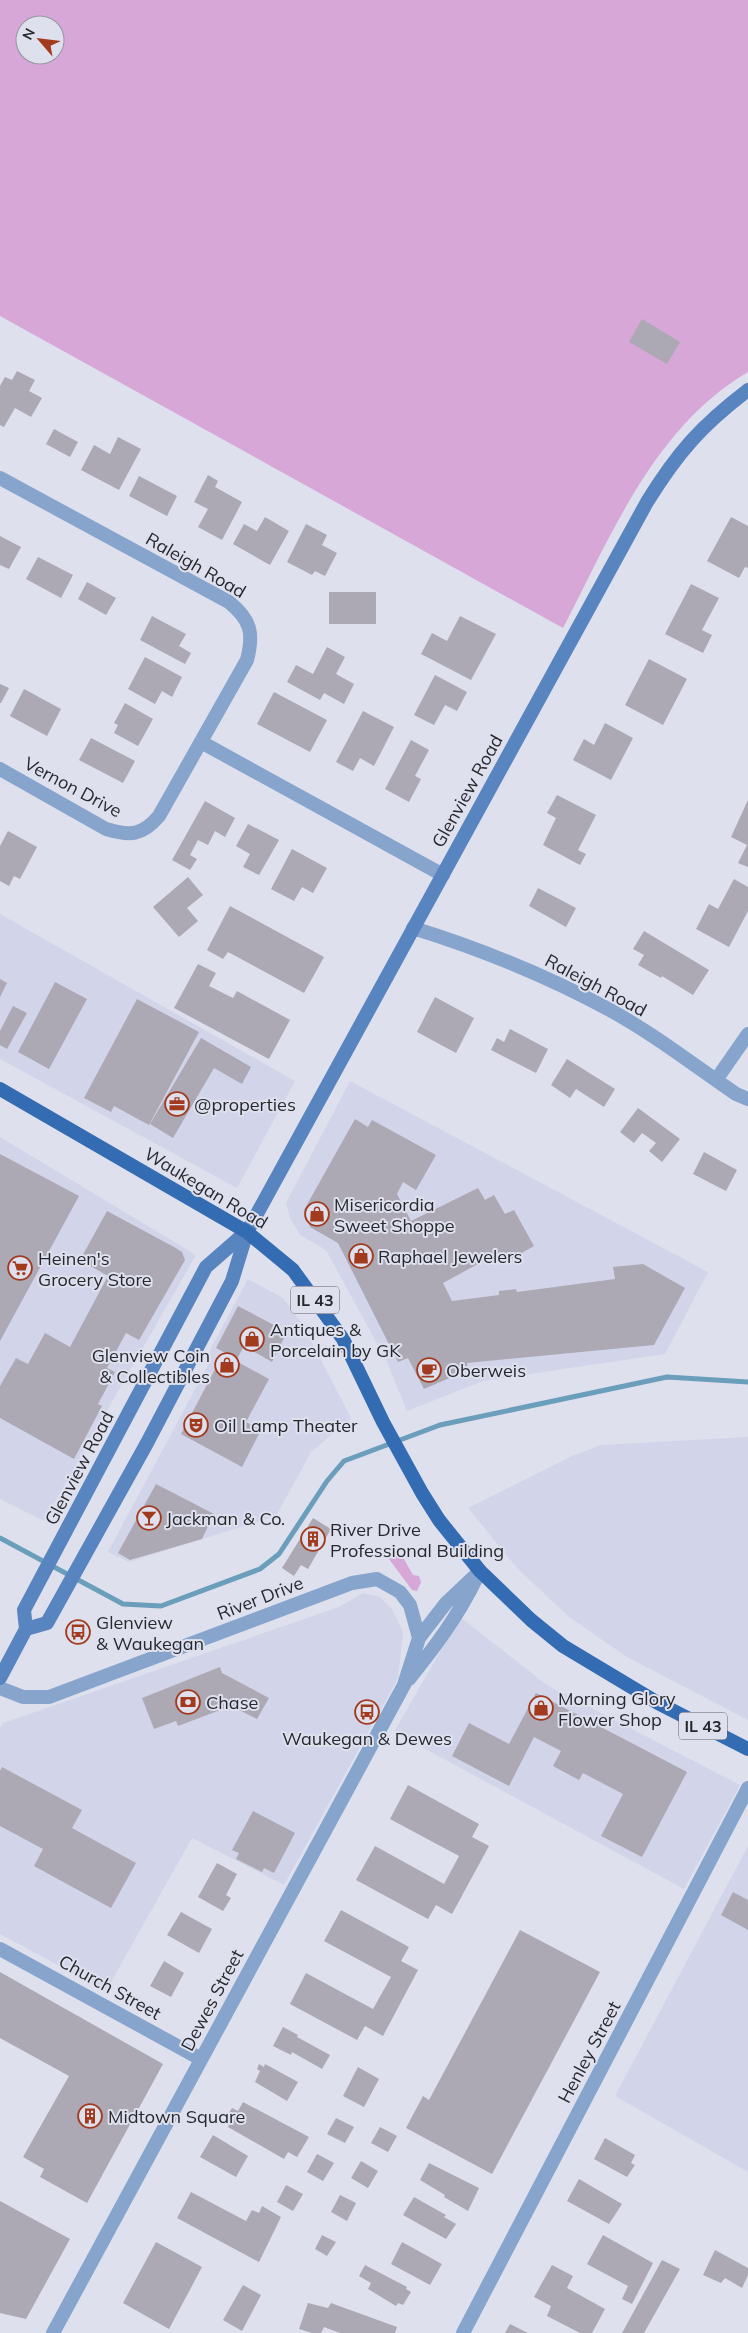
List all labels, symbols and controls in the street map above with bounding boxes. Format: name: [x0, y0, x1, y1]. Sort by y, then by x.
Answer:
north arrow: [15, 15, 65, 65]
text: N: [18, 25, 39, 43]
street label: Raleigh Road: [142, 527, 250, 603]
street label: Glenview Road: [426, 730, 508, 852]
street label: Vernon Drive: [20, 752, 126, 822]
street label: Raleigh Road: [541, 949, 651, 1021]
office icon: @properties: [164, 1091, 190, 1117]
place label: @properties: [194, 1093, 296, 1116]
street label: Waukegan Road: [140, 1142, 272, 1234]
place label: Misericordia Sweet Shoppe: [334, 1193, 455, 1237]
shop icon: Misericordia Sweet Shoppe: [304, 1201, 330, 1227]
shop icon: Raphael Jewelers: [348, 1243, 374, 1269]
place label: Raphael Jewelers: [378, 1245, 523, 1268]
place label: Heinen's Grocery Store: [38, 1247, 152, 1291]
supermarket icon: Heinen's Grocery Store: [7, 1255, 33, 1281]
road number: IL 43: [291, 1286, 339, 1314]
place label: Antiques & Porcelain by GK: [270, 1318, 401, 1362]
shop icon: Antiques & Porcelain by GK: [239, 1326, 265, 1352]
place label: Glenview Coin & Collectibles: [92, 1344, 210, 1388]
shop icon: Glenview Coin & Collectibles: [214, 1352, 240, 1378]
cafe icon: Oberweis: [416, 1357, 442, 1383]
place label: Oberweis: [446, 1359, 526, 1382]
street label: Glenview Road: [39, 1407, 119, 1529]
theatre icon: Oil Lamp Theater: [183, 1412, 209, 1438]
place label: Oil Lamp Theater: [214, 1414, 358, 1437]
bar icon: Jackman & Co.: [136, 1505, 162, 1531]
place label: Jackman & Co.: [166, 1507, 285, 1530]
place label: River Drive Professional Building: [330, 1518, 504, 1562]
building icon: River Drive Professional Building: [300, 1526, 326, 1552]
street label: River Drive: [214, 1571, 306, 1625]
place label: Glenview & Waukegan: [96, 1611, 204, 1655]
bus stop icon: Glenview & Waukegan: [65, 1619, 91, 1645]
place label: Morning Glory Flower Shop: [558, 1687, 676, 1731]
bank icon: Chase: [175, 1689, 201, 1715]
place label: Chase: [206, 1691, 258, 1714]
shop icon: Morning Glory Flower Shop: [528, 1695, 554, 1721]
bus stop icon: Waukegan & Dewes: [354, 1699, 380, 1725]
road number: IL 43: [679, 1712, 727, 1740]
place label: Waukegan & Dewes: [282, 1727, 452, 1750]
street label: Dewes Street: [176, 1945, 248, 2055]
street label: Church Street: [55, 1949, 165, 2025]
street label: Henley Street: [553, 1997, 625, 2107]
building icon: Midtown Square: [77, 2103, 103, 2129]
place label: Midtown Square: [108, 2105, 245, 2128]

